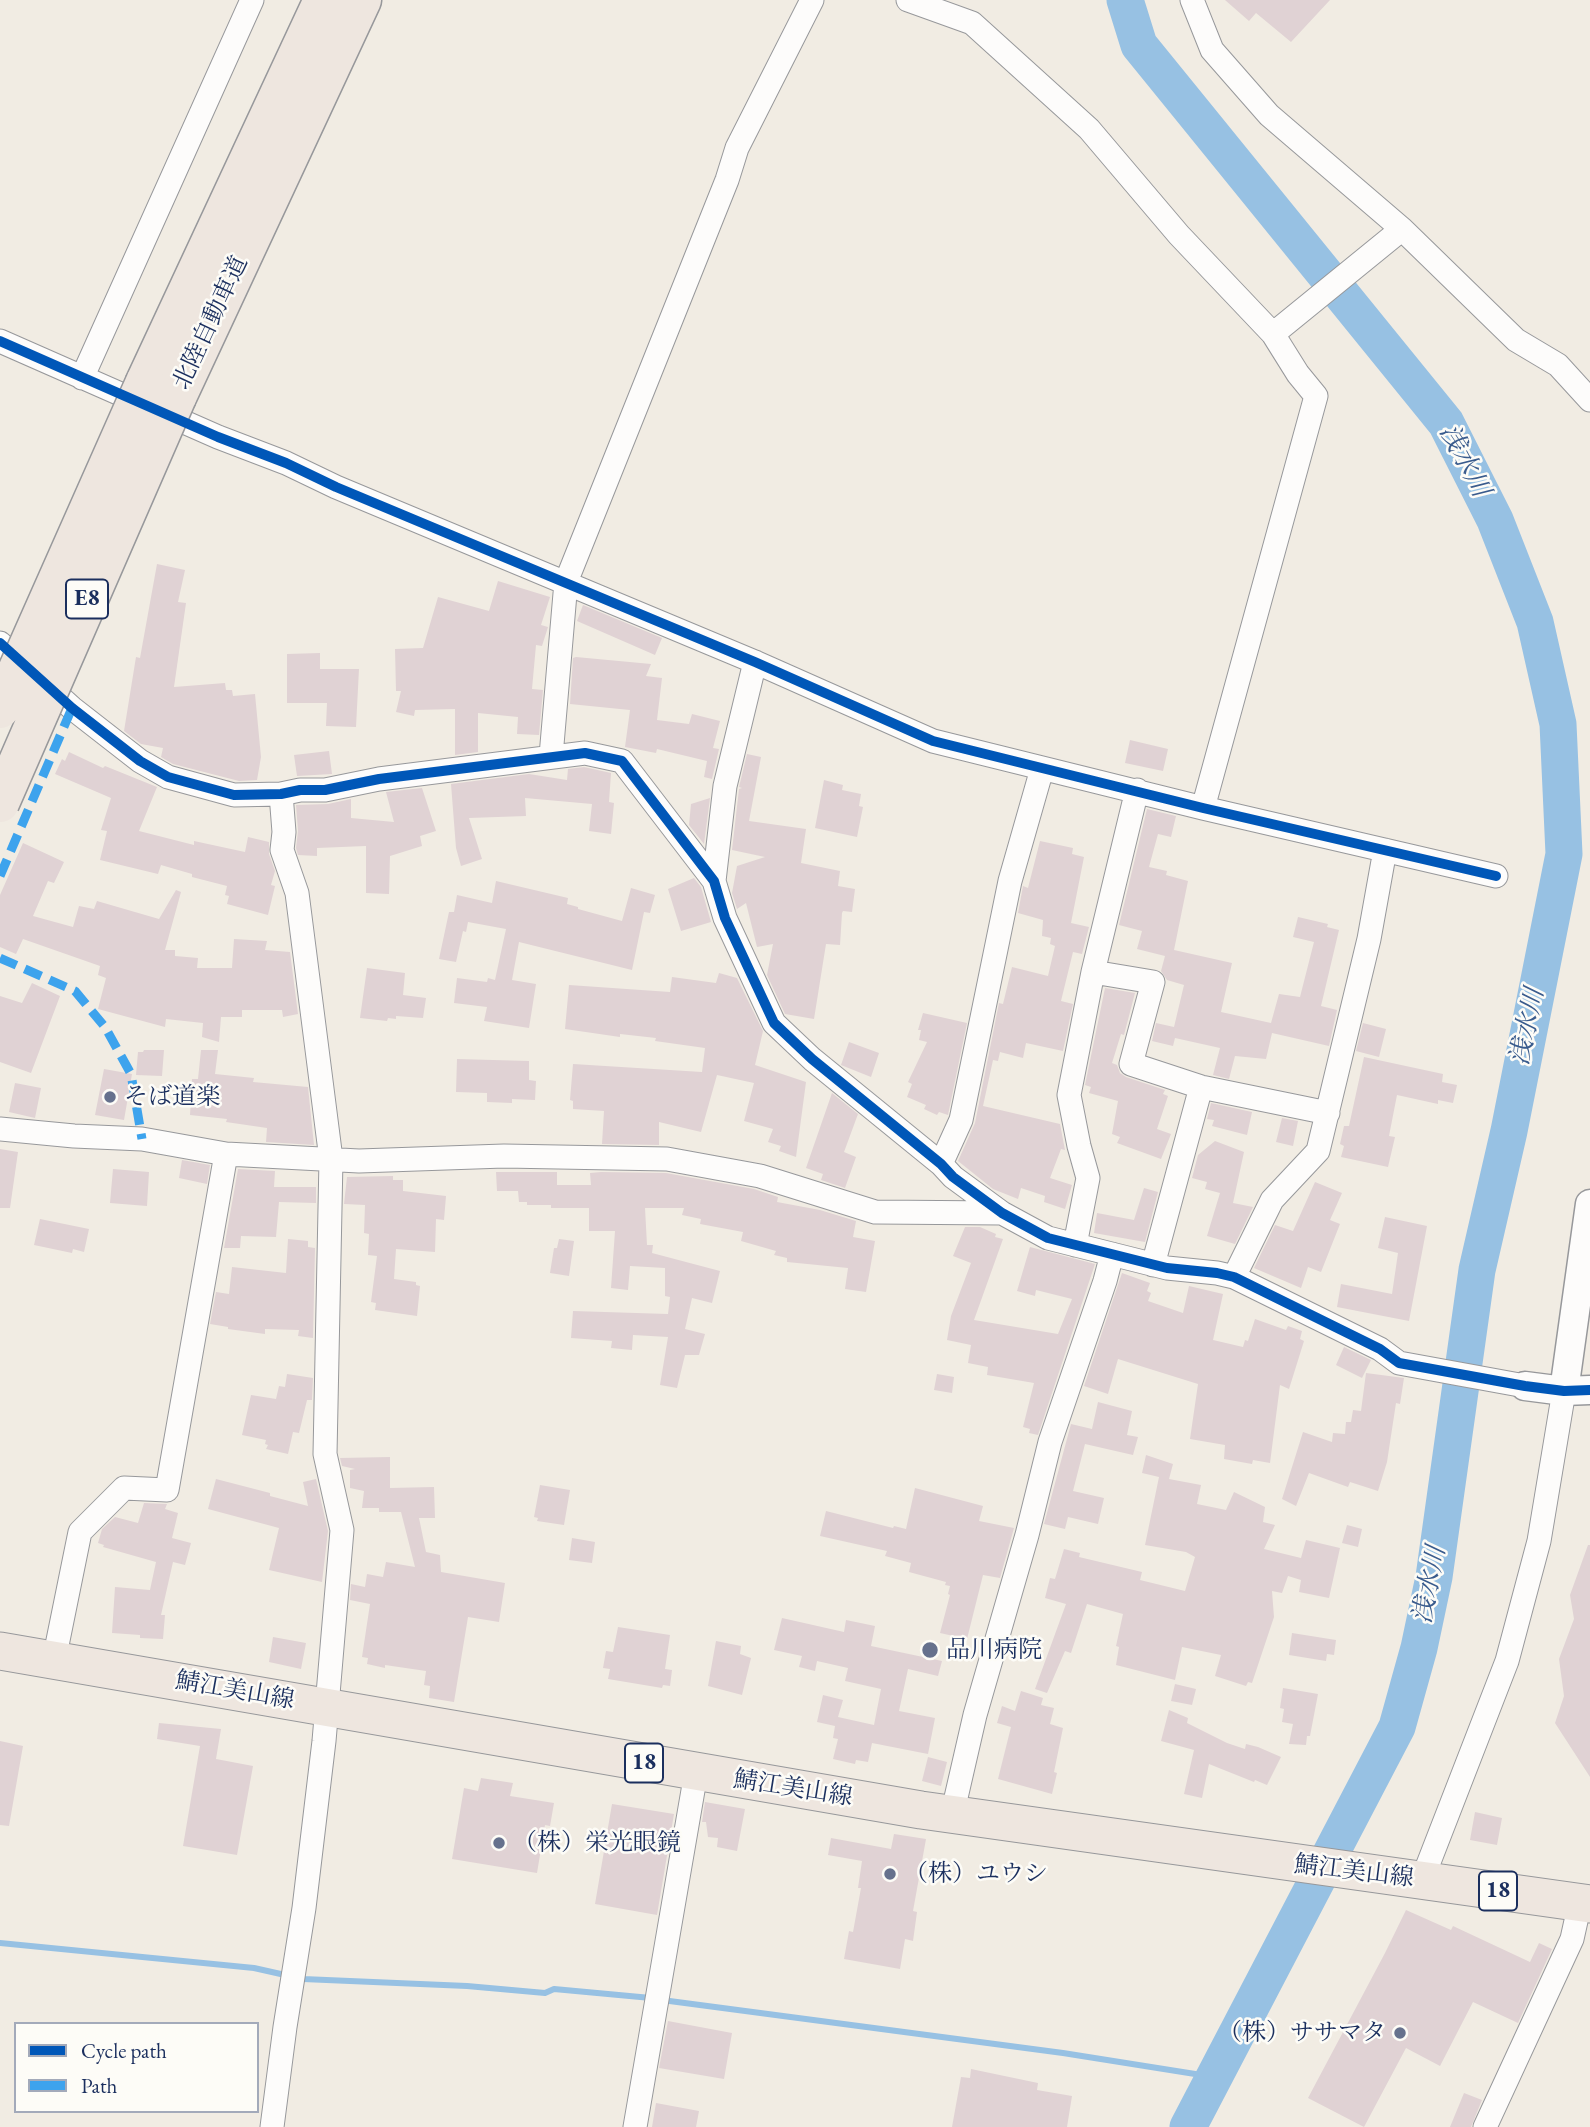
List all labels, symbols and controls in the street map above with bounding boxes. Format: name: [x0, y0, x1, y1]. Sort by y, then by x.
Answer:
street label: 北陸自動車道: [168, 252, 254, 394]
water label: 浅水川: [1432, 419, 1496, 503]
road number: E8: [66, 580, 108, 618]
water label: 浅水川: [1505, 986, 1551, 1068]
place label: そば道楽: [124, 1083, 220, 1111]
marker: そば道楽: [102, 1089, 118, 1105]
water label: 浅水川: [1407, 1544, 1453, 1626]
place label: 品川病院: [946, 1636, 1042, 1664]
marker: 品川病院: [920, 1640, 940, 1660]
street label: 鯖江美山線: [173, 1666, 297, 1716]
road number: 18: [625, 1744, 663, 1782]
street label: 鯖江美山線: [731, 1765, 855, 1813]
place label: （株）栄光眼鏡: [513, 1829, 681, 1857]
marker: （株）栄光眼鏡: [491, 1835, 507, 1851]
street label: 鯖江美山線: [1293, 1850, 1415, 1894]
place label: （株）ユウシ: [904, 1860, 1048, 1888]
marker: （株）ユウシ: [882, 1866, 898, 1882]
road number: 18: [1479, 1872, 1517, 1910]
place label: （株）ササマタ: [1218, 2019, 1386, 2047]
legend: [14, 2022, 259, 2113]
marker: （株）ササマタ: [1392, 2025, 1408, 2041]
text: Cycle path: [81, 2037, 167, 2064]
text: Path: [81, 2072, 117, 2099]

